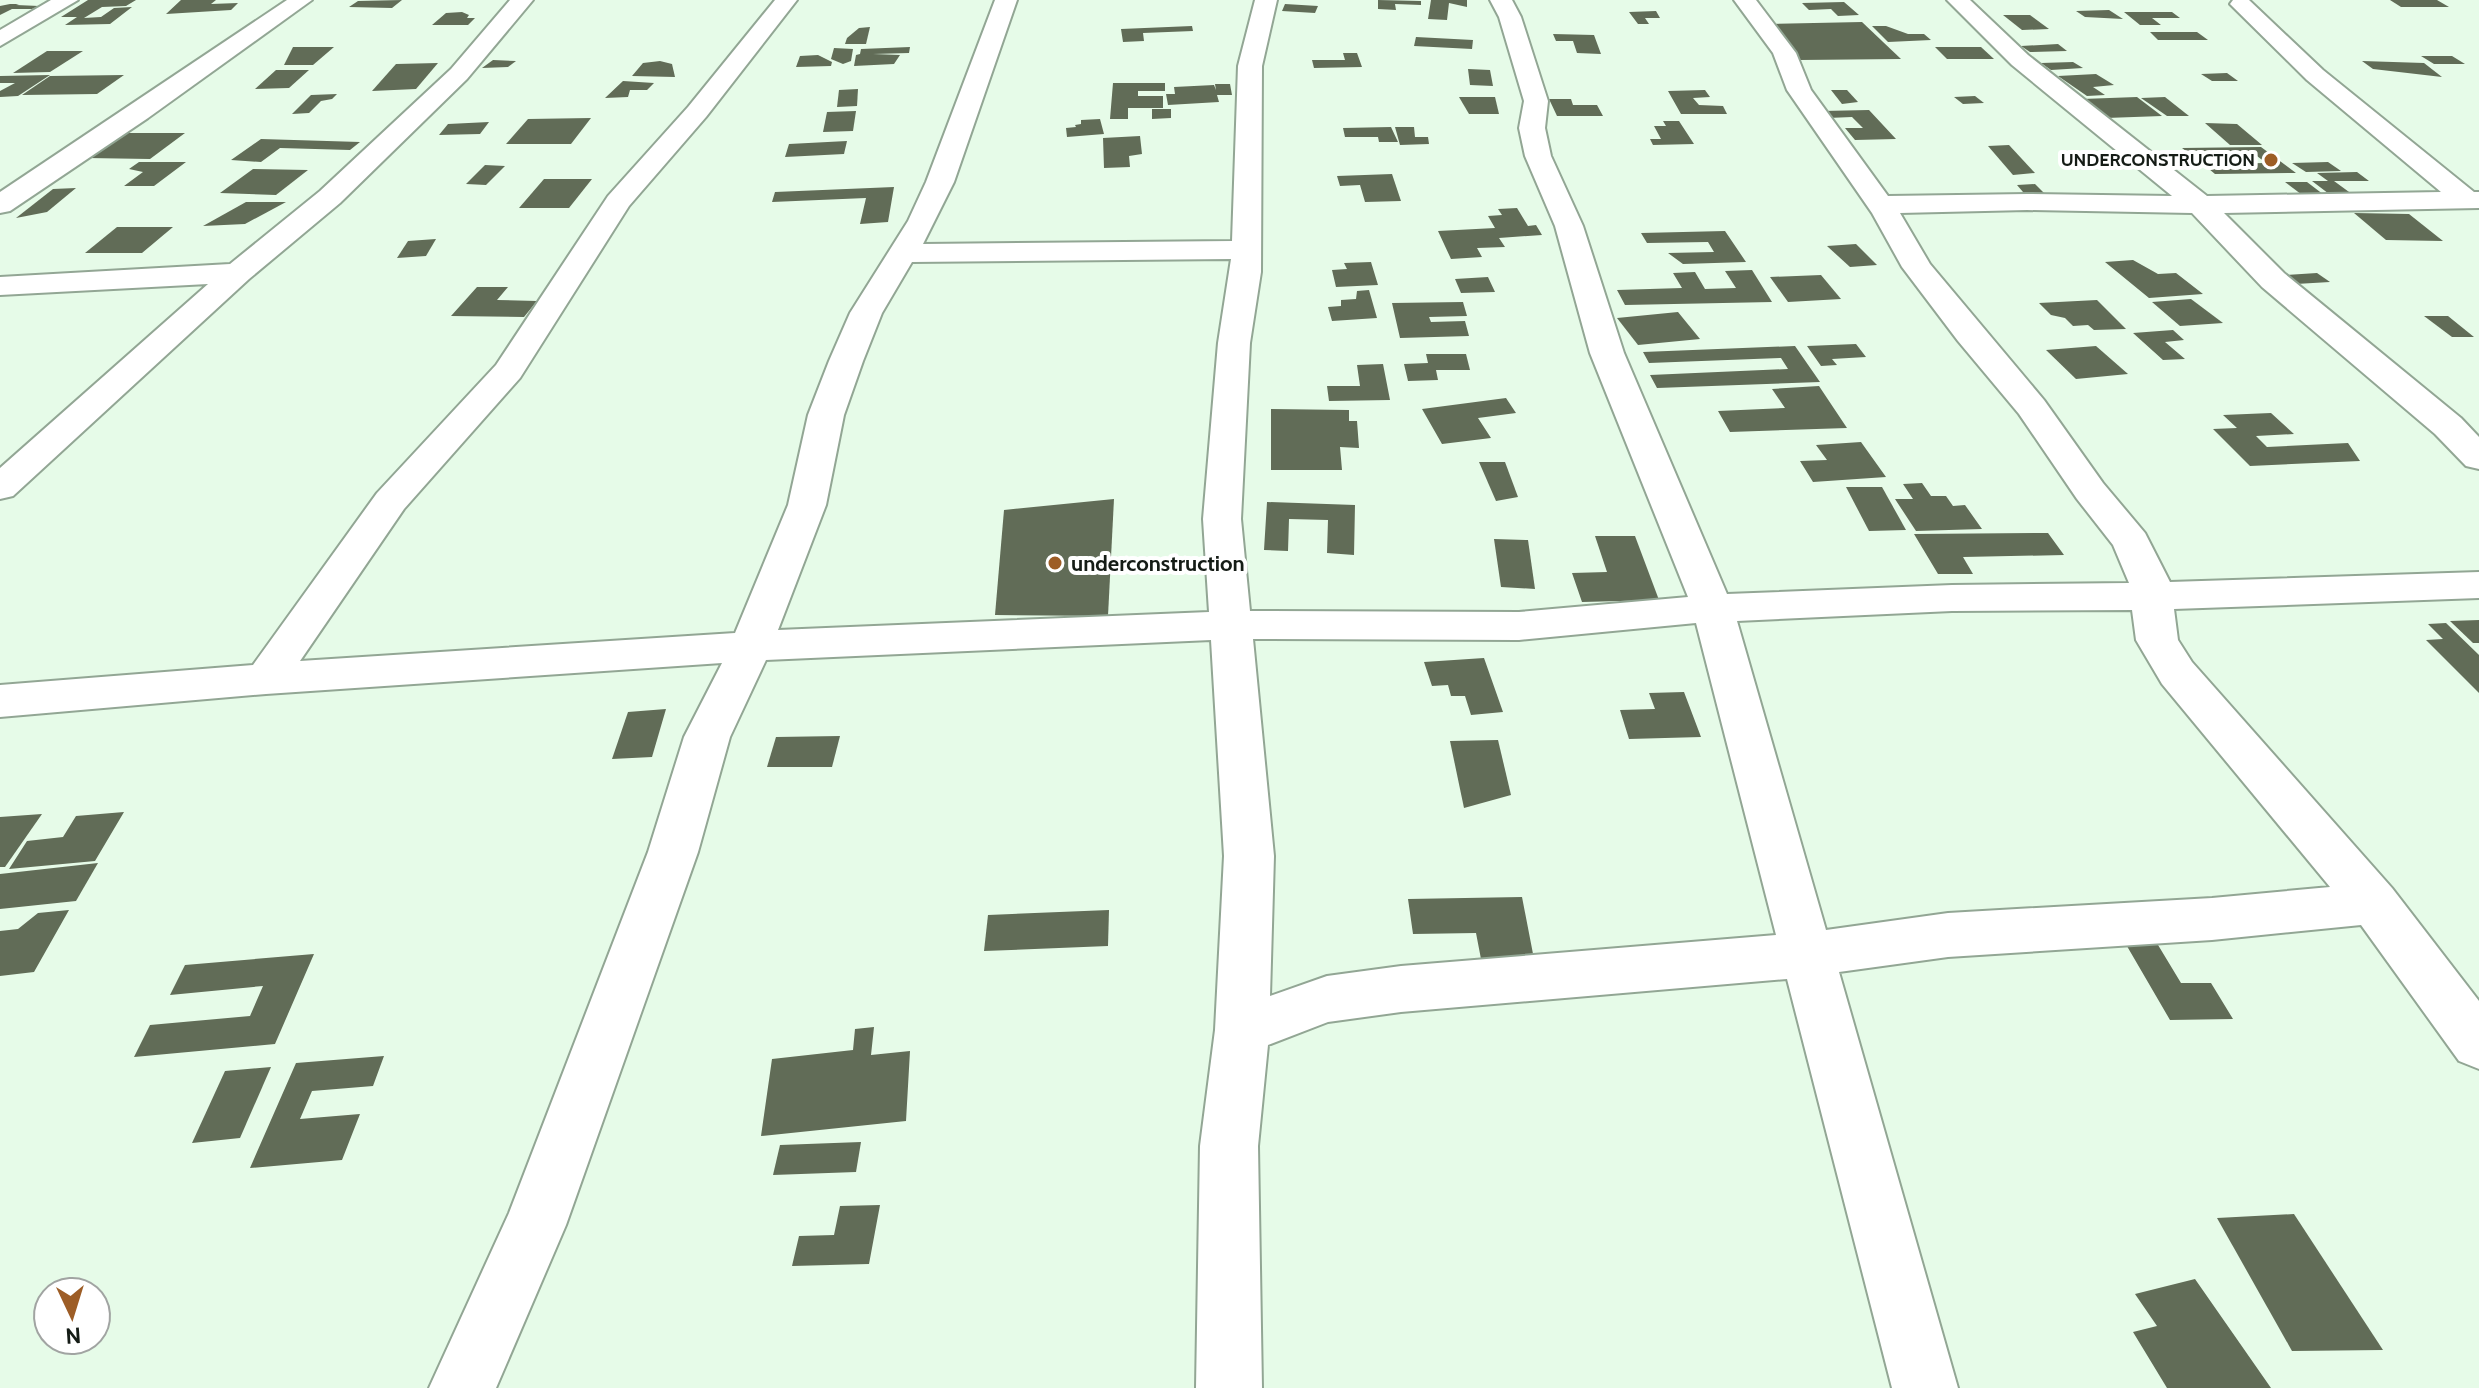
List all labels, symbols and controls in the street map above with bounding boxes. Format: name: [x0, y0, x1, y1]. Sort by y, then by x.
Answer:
place label: UNDERCONSTRUCTION: [2061, 149, 2255, 171]
marker: UNDERCONSTRUCTION: [2262, 151, 2280, 169]
place label: underconstruction: [1071, 550, 1245, 577]
marker: underconstruction: [1046, 554, 1064, 572]
north arrow: [32, 1276, 112, 1356]
text: N: [65, 1321, 82, 1349]

